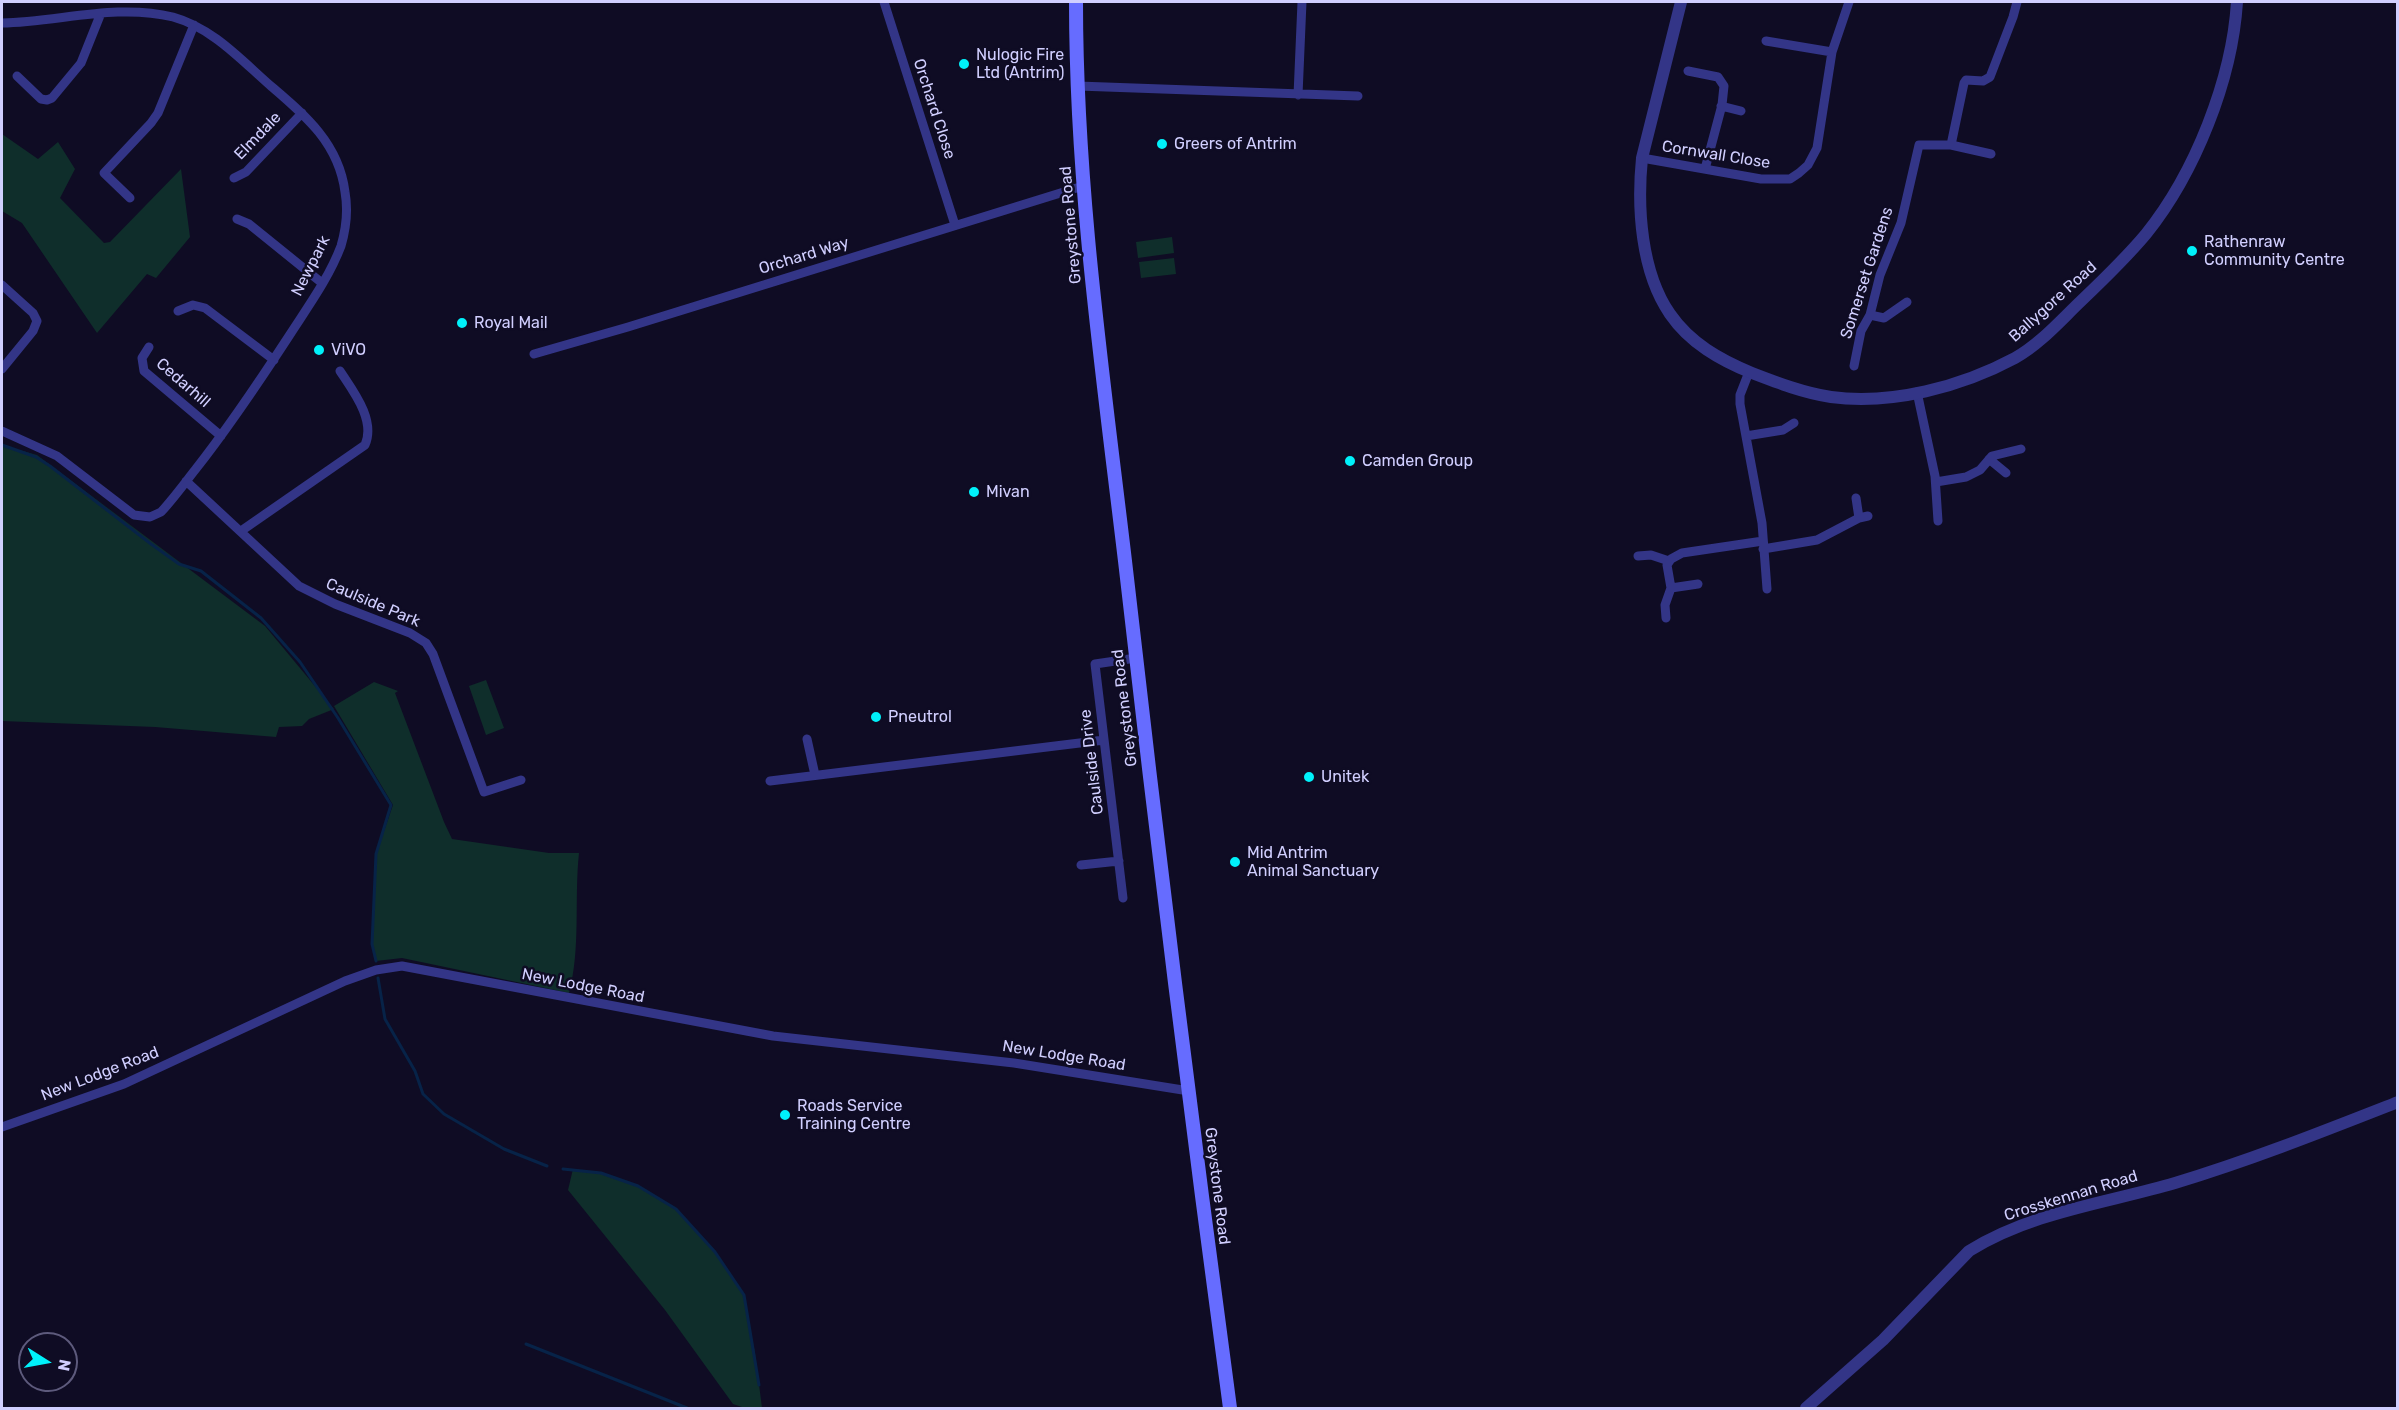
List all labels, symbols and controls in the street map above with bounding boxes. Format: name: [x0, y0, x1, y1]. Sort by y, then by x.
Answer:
place label: Nulogic Fire Ltd (Antrim): [976, 45, 1065, 83]
street label: Orchard Close: [909, 56, 959, 162]
marker: Nulogic Fire Ltd (Antrim): [957, 57, 971, 71]
street label: Elmdale: [231, 108, 285, 164]
place label: Greers of Antrim: [1174, 134, 1297, 154]
marker: Greers of Antrim: [1155, 137, 1169, 151]
street label: Cornwall Close: [1660, 137, 1772, 173]
street label: Greystone Road: [1056, 165, 1086, 285]
street label: Somerset Gardens: [1837, 205, 1897, 341]
place label: Rathenraw Community Centre: [2204, 232, 2345, 270]
street label: Newpark: [288, 233, 334, 299]
street label: Orchard Way: [757, 233, 851, 279]
marker: Rathenraw Community Centre: [2185, 244, 2199, 258]
street label: Ballygore Road: [2005, 258, 2101, 346]
place label: Royal Mail: [474, 313, 548, 333]
marker: Royal Mail: [455, 316, 469, 330]
place label: ViVO: [331, 340, 366, 360]
marker: ViVO: [312, 343, 326, 357]
street label: Cedarhill: [152, 354, 214, 412]
place label: Camden Group: [1362, 451, 1473, 471]
marker: Camden Group: [1343, 454, 1357, 468]
place label: Mivan: [986, 482, 1030, 502]
marker: Mivan: [967, 485, 981, 499]
street label: Caulside Park: [323, 574, 423, 632]
street label: Greystone Road: [1108, 648, 1142, 768]
place label: Pneutrol: [888, 707, 952, 727]
street label: Caulside Drive: [1076, 708, 1108, 816]
marker: Pneutrol: [869, 710, 883, 724]
place label: Unitek: [1321, 767, 1369, 787]
marker: Unitek: [1302, 770, 1316, 784]
place label: Mid Antrim Animal Sanctuary: [1247, 843, 1379, 881]
marker: Mid Antrim Animal Sanctuary: [1228, 855, 1242, 869]
street label: New Lodge Road: [520, 965, 646, 1007]
street label: New Lodge Road: [1001, 1037, 1127, 1075]
street label: New Lodge Road: [38, 1043, 162, 1105]
place label: Roads Service Training Centre: [797, 1096, 911, 1134]
marker: Roads Service Training Centre: [778, 1108, 792, 1122]
street label: Greystone Road: [1200, 1126, 1234, 1246]
street label: Crosskennan Road: [2002, 1167, 2140, 1225]
north arrow: [18, 1332, 78, 1392]
text: N: [54, 1358, 75, 1373]

